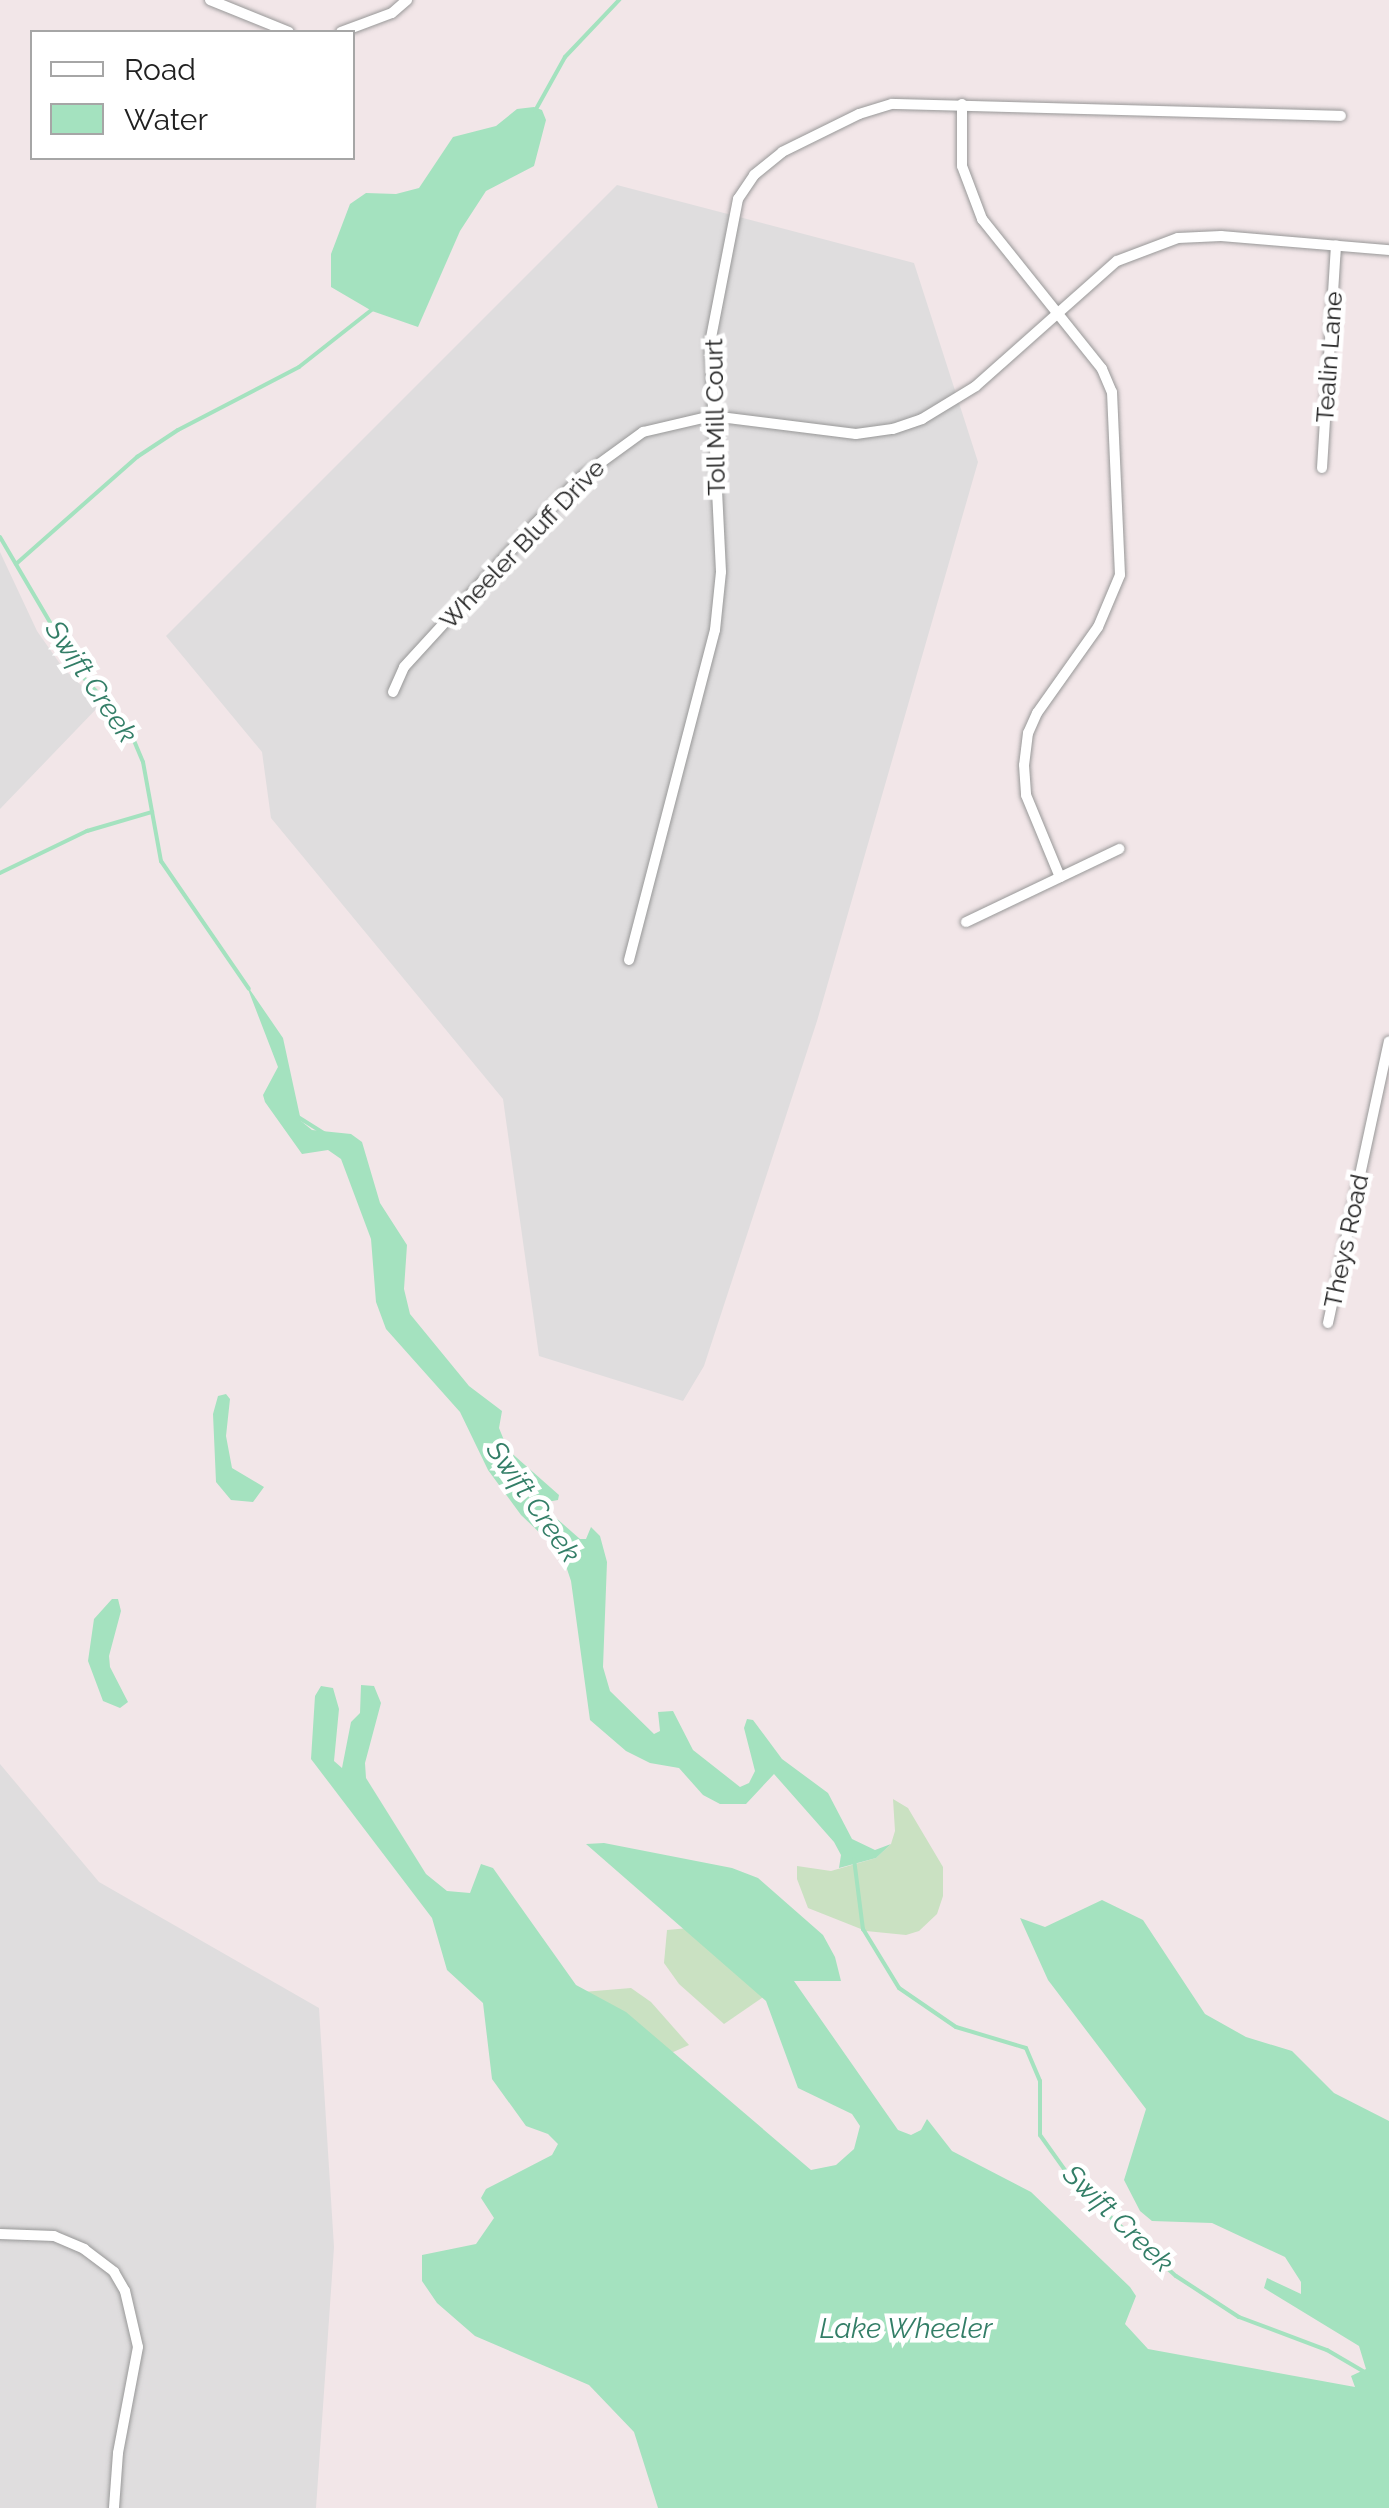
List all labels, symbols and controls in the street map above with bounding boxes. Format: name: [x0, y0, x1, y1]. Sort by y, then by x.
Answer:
legend: [30, 30, 355, 160]
text: Road: [124, 52, 196, 87]
text: Water: [124, 102, 208, 137]
street label: Tealin Lane: [1309, 290, 1349, 424]
street label: Toll Mill Court: [699, 337, 731, 497]
street label: Wheeler Bluff Drive: [433, 452, 611, 636]
water label: Swift Creek: [38, 614, 144, 750]
street label: Theys Road: [1317, 1171, 1375, 1311]
water label: Swift Creek: [479, 1435, 587, 1569]
water label: Swift Creek: [1056, 2158, 1180, 2280]
water label: Lake Wheeler: [819, 2312, 993, 2346]

